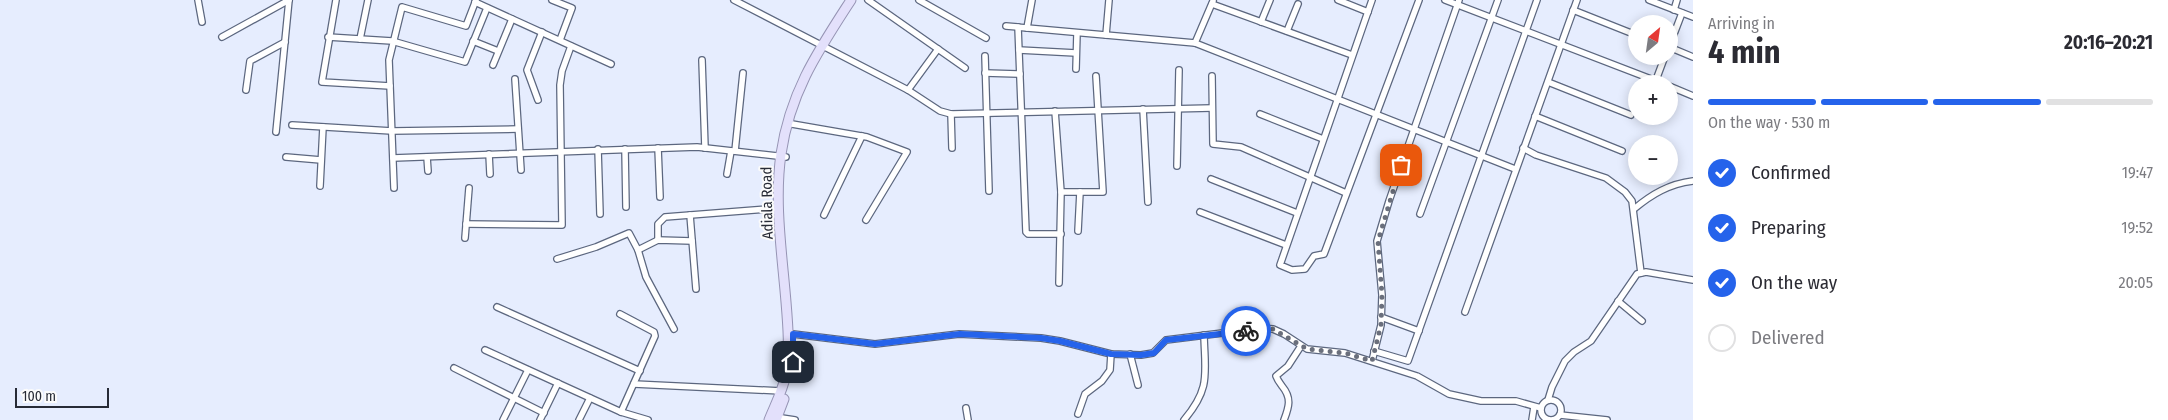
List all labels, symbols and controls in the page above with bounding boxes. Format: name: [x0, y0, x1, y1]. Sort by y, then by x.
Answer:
text: Arriving in: [1708, 14, 1775, 33]
north arrow: [1628, 15, 1678, 65]
map controls: [1628, 15, 1678, 185]
text: 20:16–20:21: [2064, 31, 2153, 54]
text: 4 min: [1708, 33, 1781, 71]
button: +: [1628, 75, 1678, 125]
text: On the way · 530 m: [1708, 113, 1830, 132]
button: −: [1628, 135, 1678, 185]
pin: [1380, 144, 1422, 186]
icon: bag: [1387, 151, 1415, 179]
icon: check: [1708, 159, 1736, 187]
text: Confirmed: [1751, 161, 1831, 184]
text: 19:47: [2122, 163, 2153, 182]
street label: Adiala Road: [757, 166, 777, 240]
icon: check: [1708, 214, 1736, 242]
text: Preparing: [1751, 216, 1826, 239]
text: 19:52: [2121, 218, 2153, 237]
icon: check: [1708, 269, 1736, 297]
text: On the way: [1751, 271, 1837, 294]
text: 20:05: [2119, 273, 2153, 292]
courier: [1221, 306, 1271, 356]
icon: bike: [1232, 317, 1260, 345]
text: Delivered: [1751, 326, 1825, 349]
pin: [772, 341, 814, 383]
icon: home: [779, 348, 807, 376]
scale bar: [15, 385, 109, 408]
text: 100 m: [22, 388, 56, 405]

